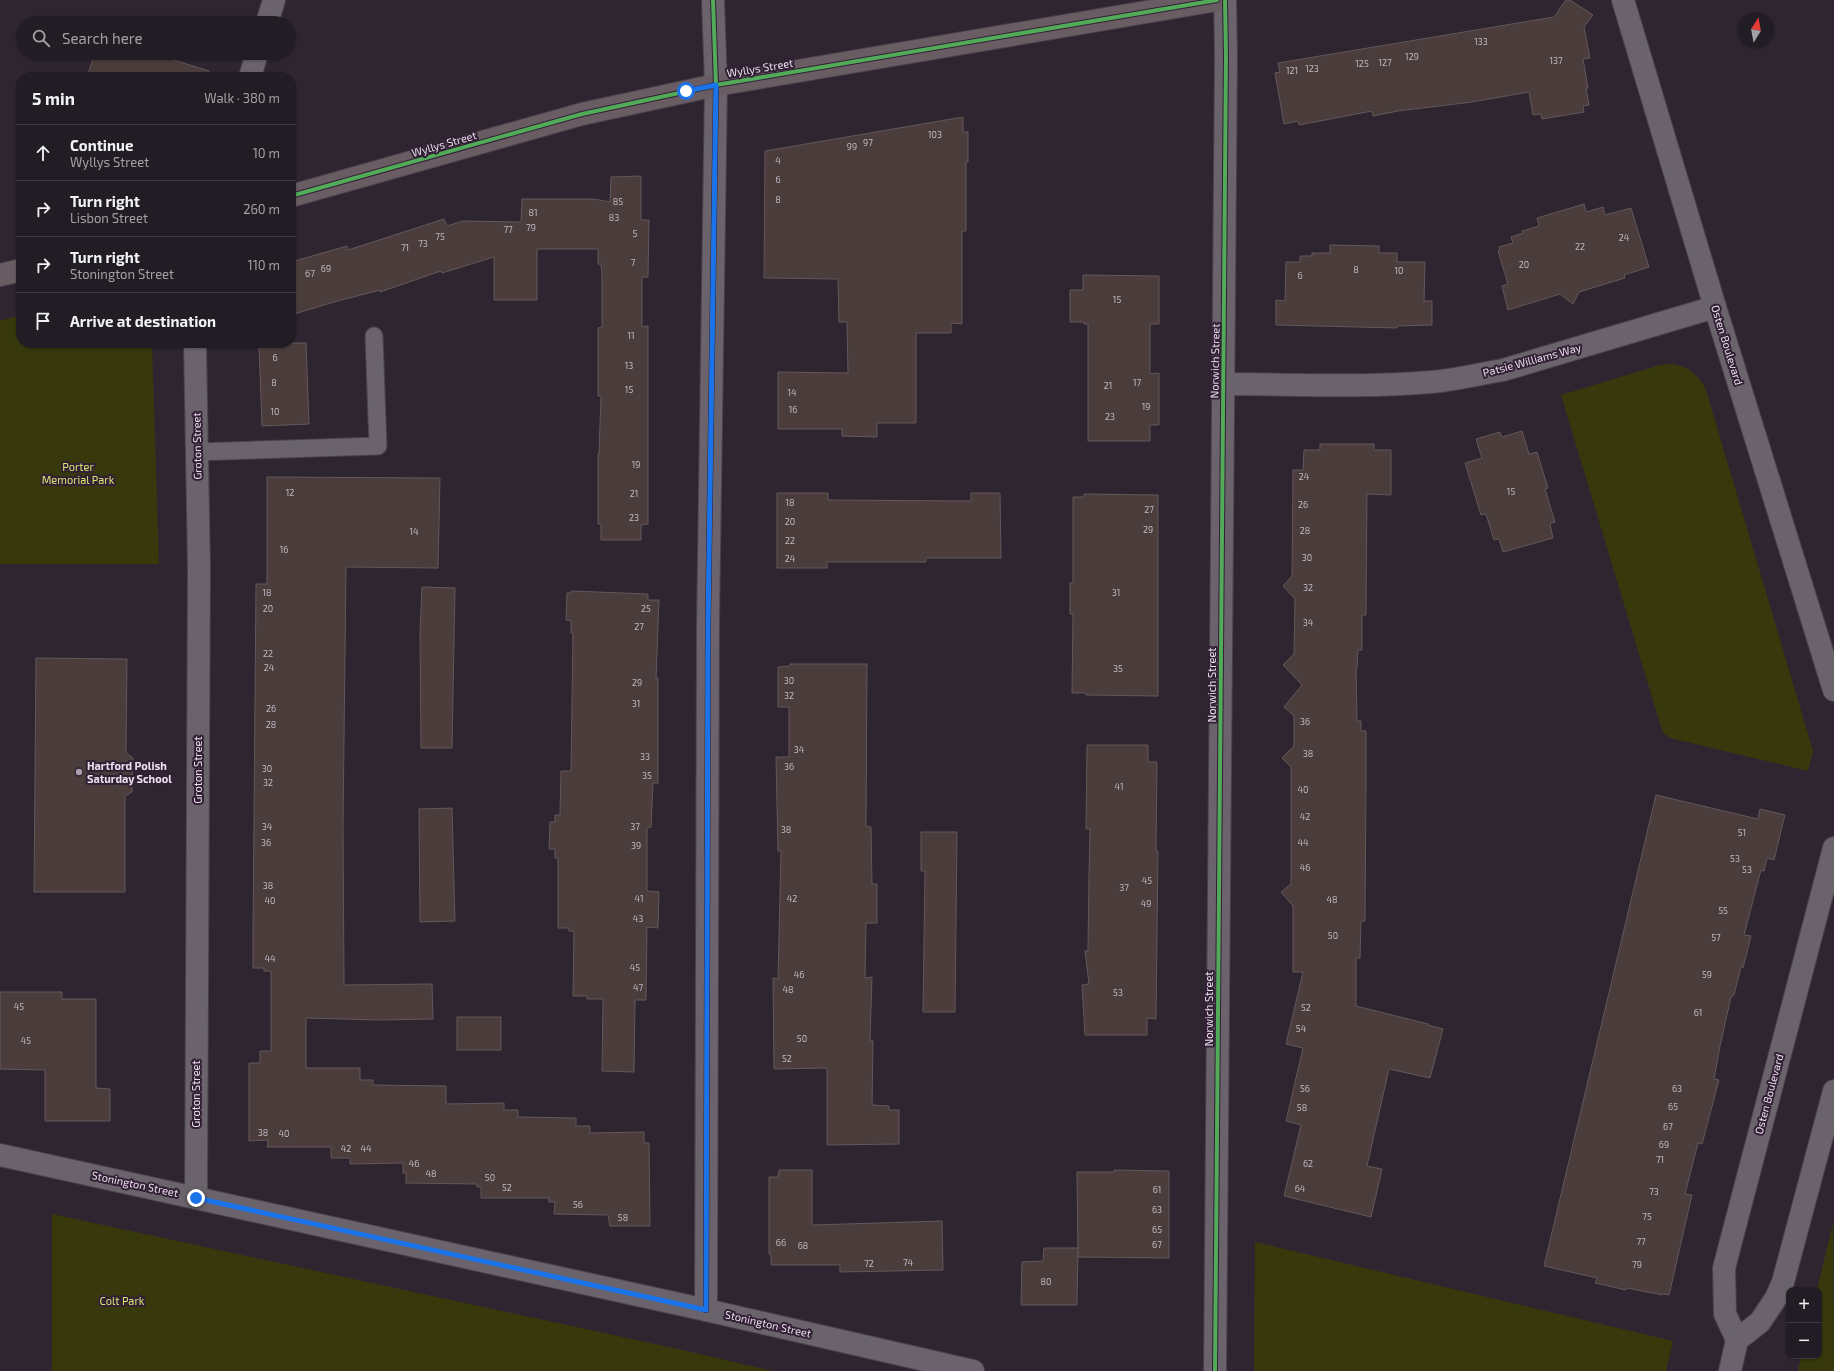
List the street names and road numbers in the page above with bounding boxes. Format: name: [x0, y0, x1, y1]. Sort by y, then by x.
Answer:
street label: Wyllys Street: [726, 56, 794, 79]
street label: Wyllys Street: [410, 128, 478, 159]
street label: Osten Boulevard: [1709, 303, 1746, 386]
street label: Norwich Street: [1207, 323, 1222, 399]
street label: Patsie Williams Way: [1481, 340, 1583, 379]
street label: Groton Street: [189, 412, 204, 480]
street label: Norwich Street: [1205, 648, 1218, 723]
street label: Groton Street: [191, 736, 204, 804]
street label: Norwich Street: [1202, 972, 1215, 1047]
street label: Osten Boulevard: [1752, 1052, 1786, 1136]
street label: Groton Street: [189, 1060, 202, 1128]
street label: Stonington Street: [91, 1168, 180, 1199]
street label: Stonington Street: [724, 1307, 812, 1340]

